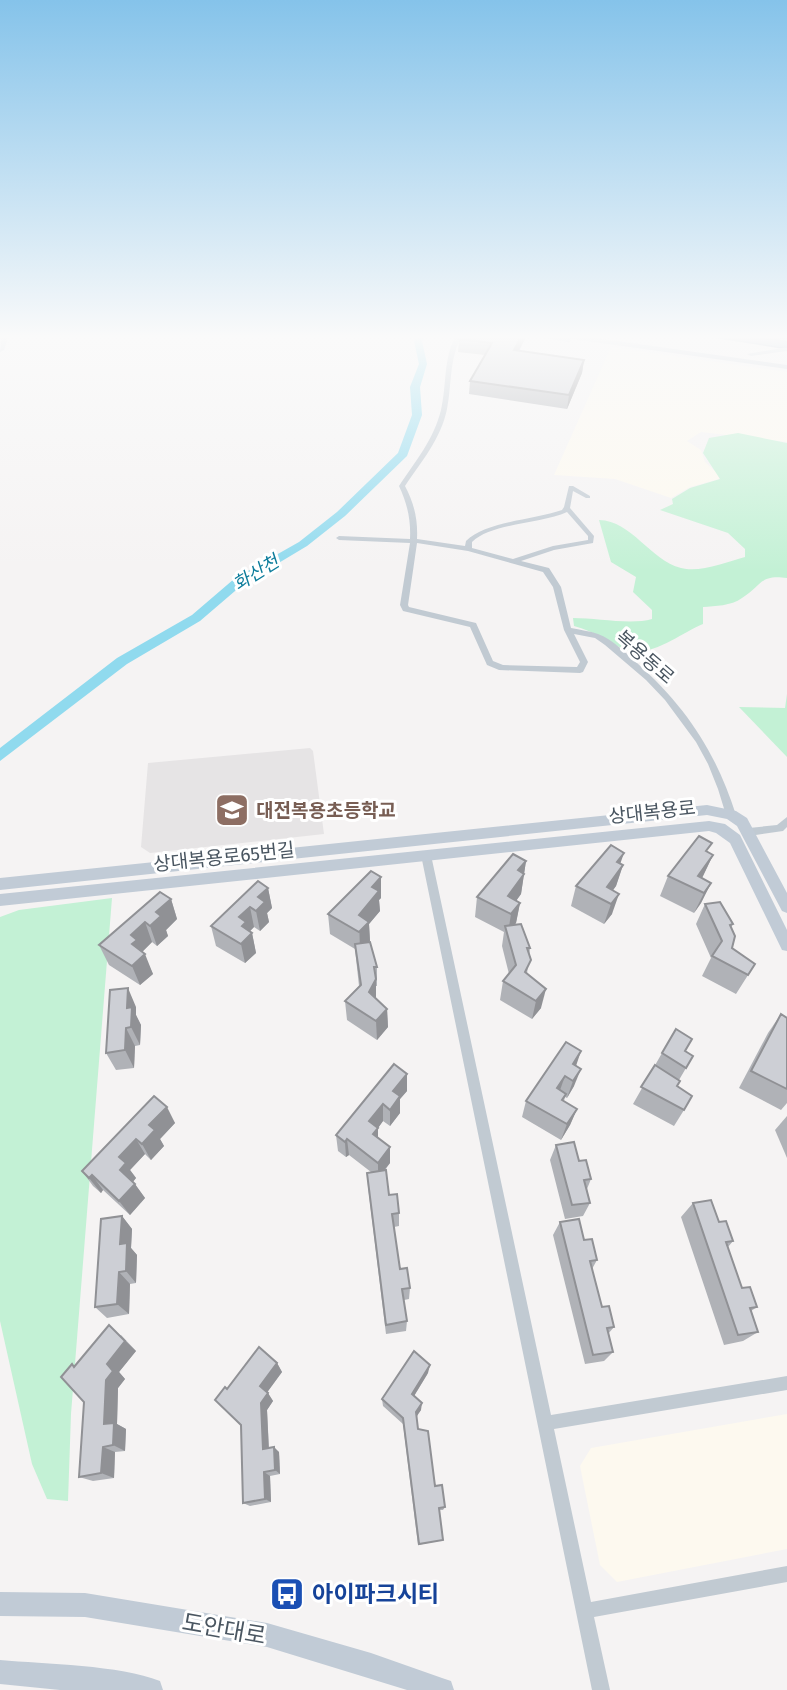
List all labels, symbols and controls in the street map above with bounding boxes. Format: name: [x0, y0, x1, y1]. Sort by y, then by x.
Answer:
water label: 화산천: [229, 549, 285, 595]
street label: 복용동로: [611, 625, 679, 689]
school or university icon: 대전복용초등학교: [213, 791, 251, 829]
street label: 상대복용로: [607, 796, 697, 828]
place label: 대전복용초등학교: [256, 799, 396, 822]
street label: 상대복용로65번길: [152, 838, 296, 876]
bus stop icon: 아이파크시티: [268, 1575, 306, 1613]
place label: 아이파크시티: [312, 1580, 439, 1608]
street label: 도안대로: [180, 1608, 268, 1650]

